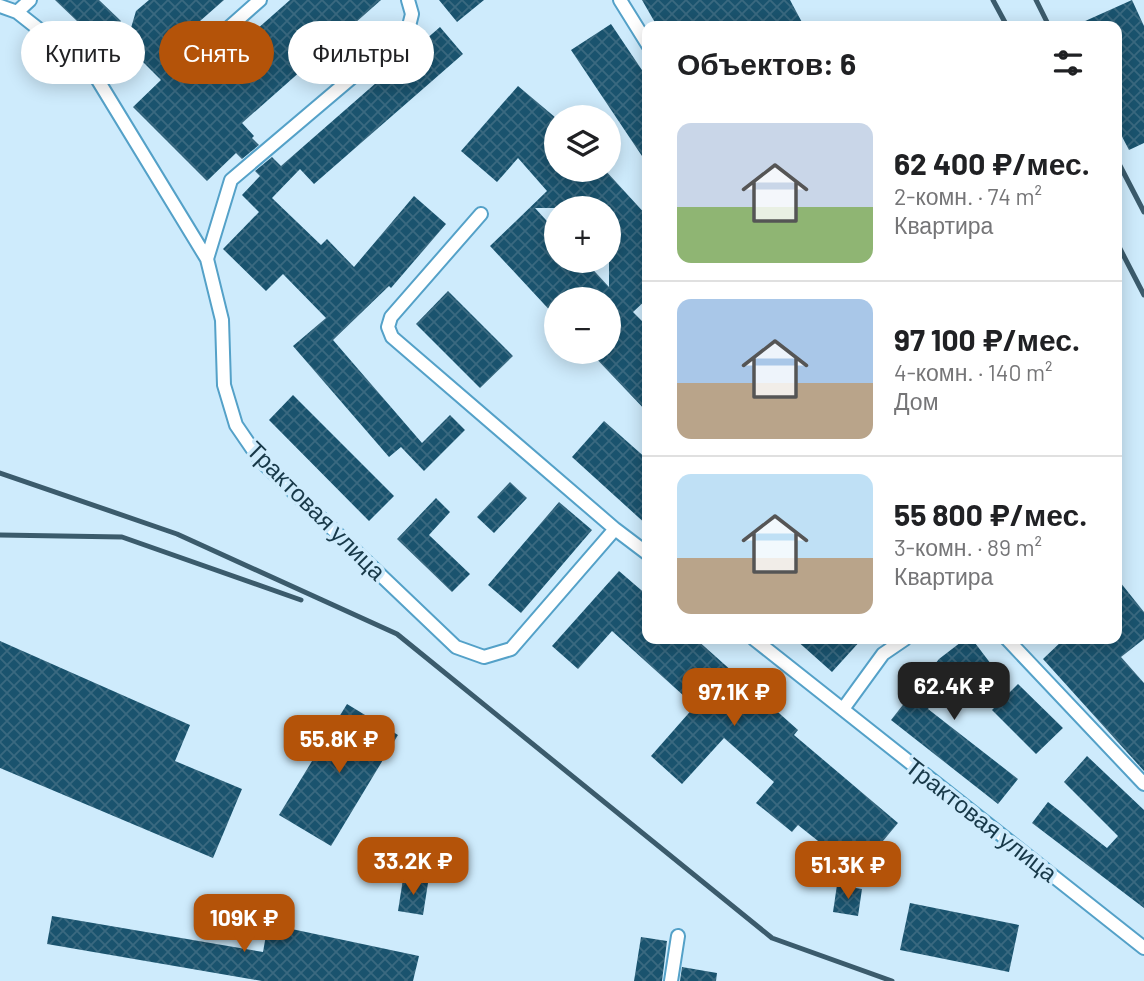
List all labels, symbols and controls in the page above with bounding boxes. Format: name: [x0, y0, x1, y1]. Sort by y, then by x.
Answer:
chip: Купить: [21, 21, 145, 84]
chip: Снять: [159, 21, 274, 84]
chip: Фильтры: [288, 21, 434, 84]
icon: filters: [1049, 44, 1087, 82]
text: Объектов: 6: [677, 45, 856, 81]
map controls: [544, 105, 621, 364]
button: layers: [544, 105, 621, 182]
text: 62 400 ₽/мес.: [894, 145, 1090, 181]
icon: home: [733, 151, 817, 235]
text: 2-комн. · 74 m²: [894, 182, 1042, 210]
button: +: [544, 196, 621, 273]
text: Квартира: [894, 211, 993, 239]
button: −: [544, 287, 621, 364]
text: 97 100 ₽/мес.: [894, 321, 1080, 357]
icon: home: [733, 327, 817, 411]
text: 4-комн. · 140 m²: [894, 358, 1053, 386]
text: Дом: [894, 387, 938, 415]
street label: Трактовая улица: [242, 435, 393, 586]
text: 55 800 ₽/мес.: [894, 496, 1087, 532]
icon: home: [733, 502, 817, 586]
text: 3-комн. · 89 m²: [894, 533, 1042, 561]
text: Квартира: [894, 562, 993, 590]
pin: 62.4K ₽: [889, 662, 1019, 722]
pin: 97.1K ₽: [669, 668, 799, 728]
text: 62.4K ₽: [914, 671, 994, 699]
text: 97.1K ₽: [698, 677, 770, 705]
pin: 55.8K ₽: [274, 716, 404, 775]
text: 55.8K ₽: [300, 724, 378, 752]
street label: Трактовая улица: [900, 751, 1064, 888]
pin: 33.2K ₽: [348, 838, 478, 897]
pin: 51.3K ₽: [783, 842, 913, 901]
text: 33.2K ₽: [373, 846, 453, 874]
text: 51.3K ₽: [811, 850, 885, 878]
pin: 109K ₽: [187, 894, 301, 954]
text: 109K ₽: [210, 903, 278, 931]

